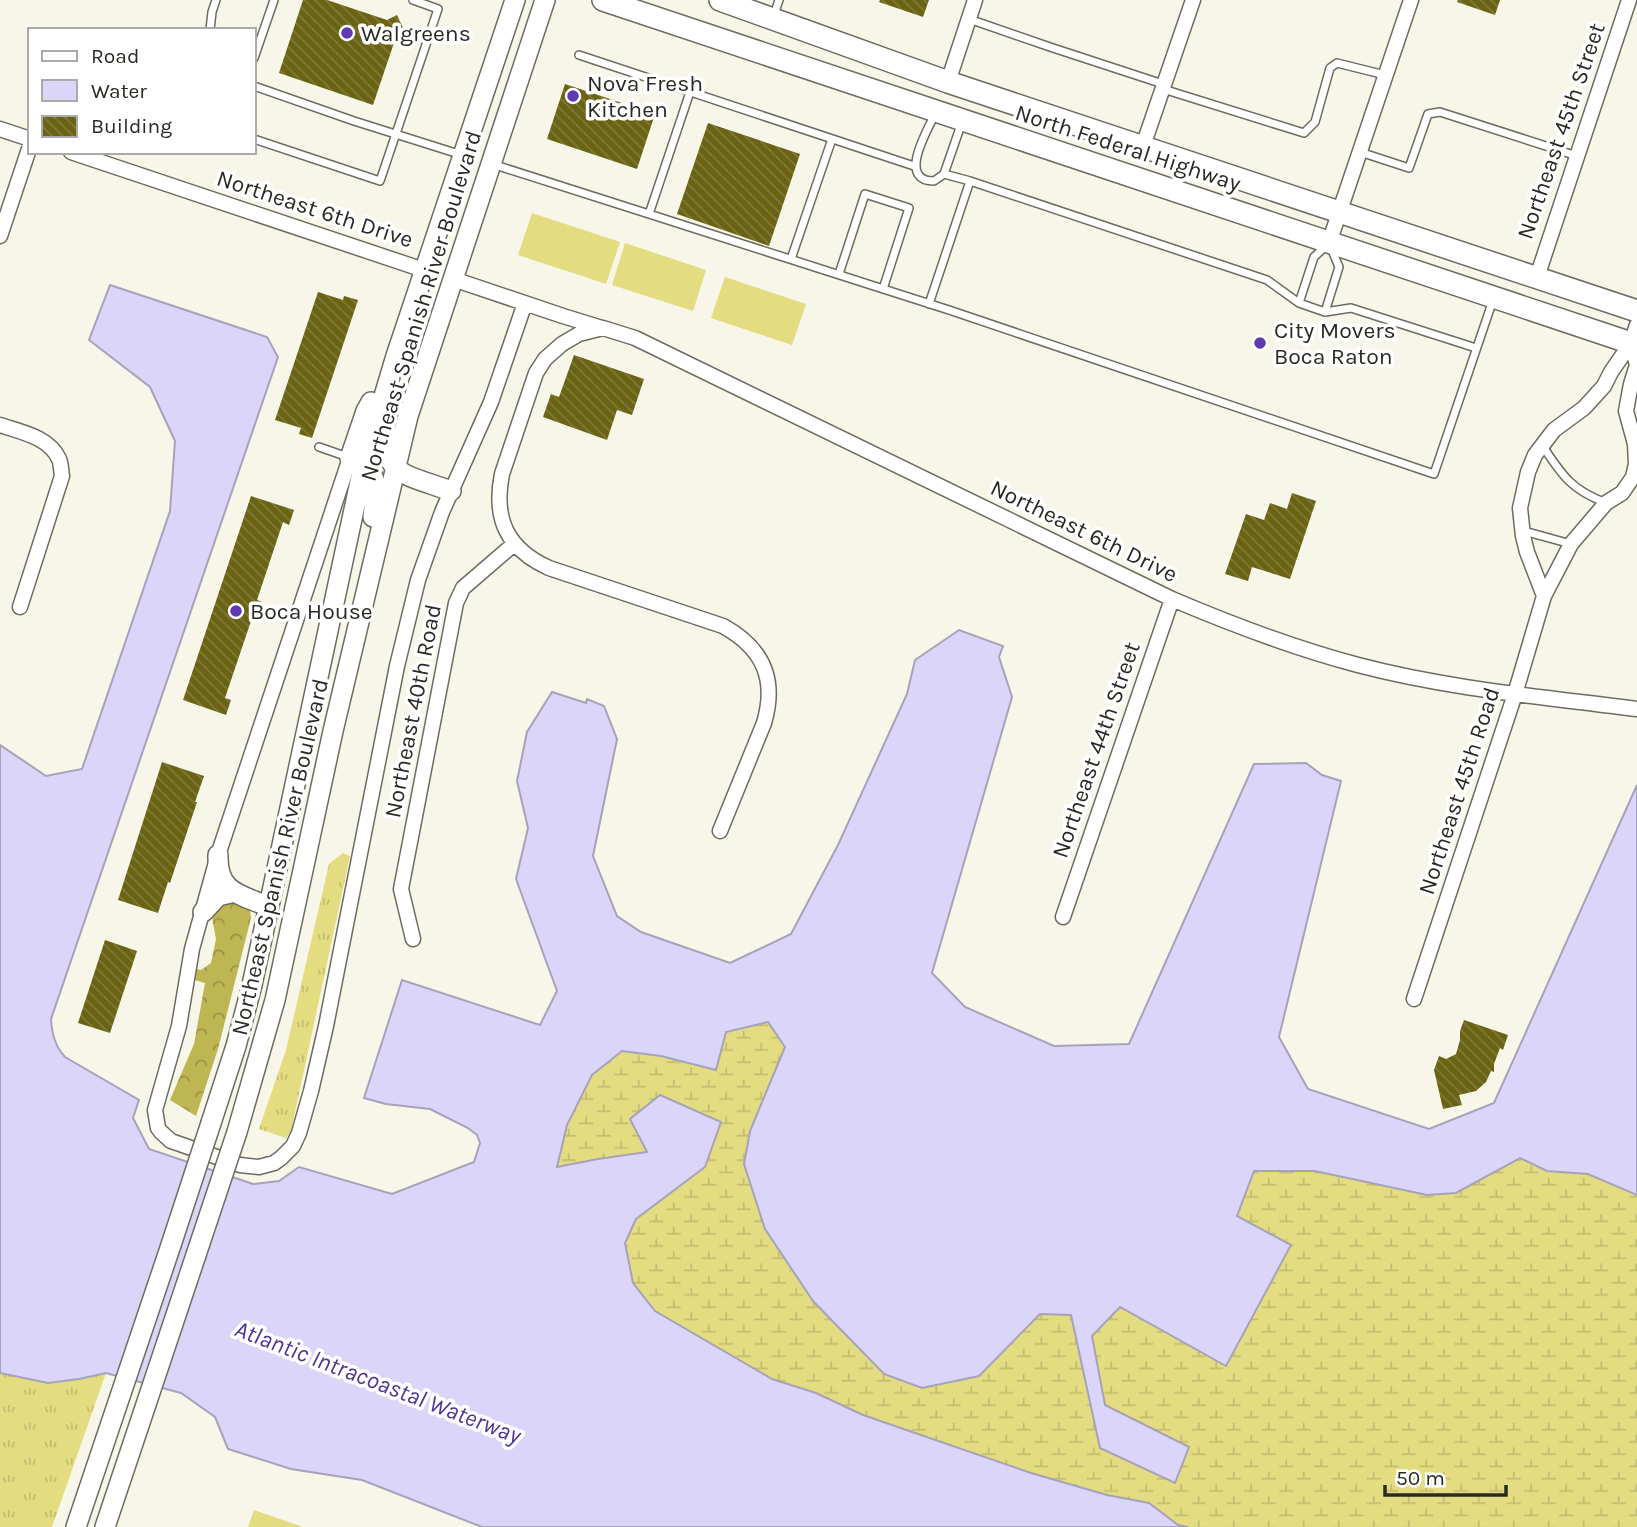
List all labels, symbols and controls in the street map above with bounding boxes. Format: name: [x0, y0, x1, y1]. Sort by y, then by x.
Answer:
street label: Northeast 45th Street: [1511, 19, 1611, 243]
place label: Walgreens: [361, 20, 471, 47]
marker: Walgreens: [339, 25, 355, 41]
legend: [28, 28, 256, 154]
text: Road: [91, 44, 139, 68]
place label: Nova Fresh Kitchen: [587, 70, 703, 123]
text: Water: [91, 79, 147, 103]
marker: Nova Fresh Kitchen: [565, 88, 581, 104]
street label: North Federal Highway: [1012, 99, 1244, 197]
text: Building: [91, 114, 172, 138]
street label: Northeast Spanish River Boulevard: [355, 127, 487, 485]
street label: Northeast 6th Drive: [213, 165, 417, 253]
place label: City Movers Boca Raton: [1274, 317, 1396, 370]
marker: City Movers Boca Raton: [1252, 335, 1268, 351]
street label: Northeast 6th Drive: [986, 474, 1182, 588]
place label: Boca House: [250, 598, 373, 625]
street label: Northeast 40th Road: [379, 602, 447, 820]
marker: Boca House: [228, 603, 244, 619]
street label: Northeast 44th Street: [1046, 638, 1146, 862]
street label: Northeast Spanish River Boulevard: [226, 676, 334, 1038]
street label: Northeast 45th Road: [1413, 684, 1505, 898]
water label: Atlantic Intracoastal Waterway: [231, 1314, 525, 1450]
scale bar: [1385, 1454, 1506, 1498]
text: 50 m: [1396, 1466, 1445, 1490]

